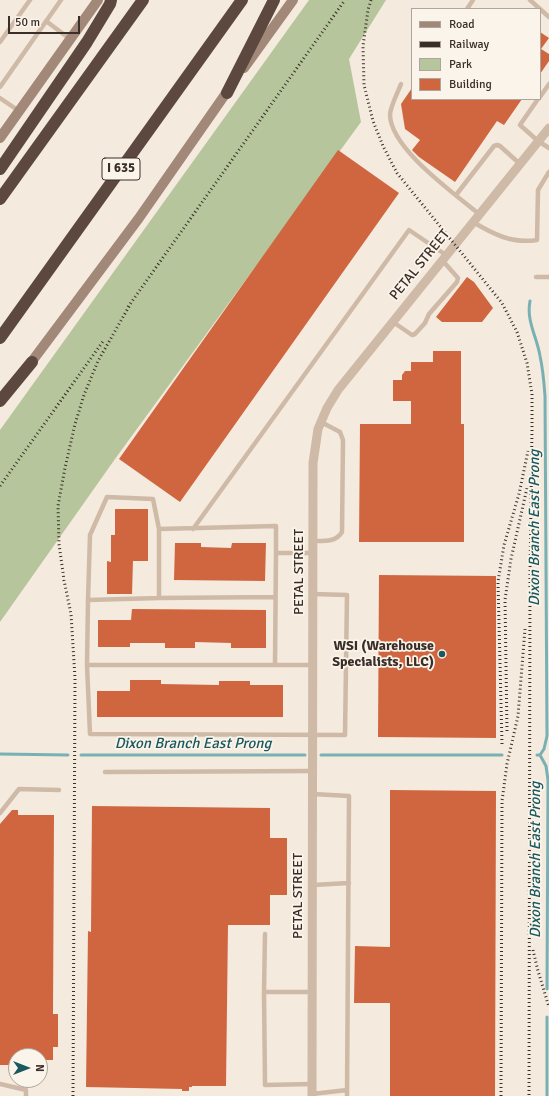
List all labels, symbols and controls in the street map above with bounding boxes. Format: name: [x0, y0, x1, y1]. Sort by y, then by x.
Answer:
scale bar: [10, 8, 82, 34]
legend: [411, 8, 541, 100]
text: 50 m: [15, 15, 40, 30]
text: Road: [449, 17, 475, 32]
text: Railway: [449, 37, 489, 52]
text: Park: [449, 57, 472, 72]
text: Building: [449, 77, 492, 92]
road number: I 635: [102, 158, 140, 180]
street label: PETAL STREET: [386, 226, 454, 304]
water label: Dixon Branch East Prong: [526, 450, 544, 606]
street label: PETAL STREET: [291, 529, 307, 615]
place label: WSI (Warehouse Specialists, LLC): [332, 638, 434, 670]
marker: WSI (Warehouse Specialists, LLC): [437, 649, 447, 659]
water label: Dixon Branch East Prong: [115, 735, 271, 753]
water label: Dixon Branch East Prong: [527, 782, 545, 938]
street label: PETAL STREET: [290, 853, 306, 939]
north arrow: [8, 1048, 48, 1088]
text: N: [33, 1064, 46, 1072]

